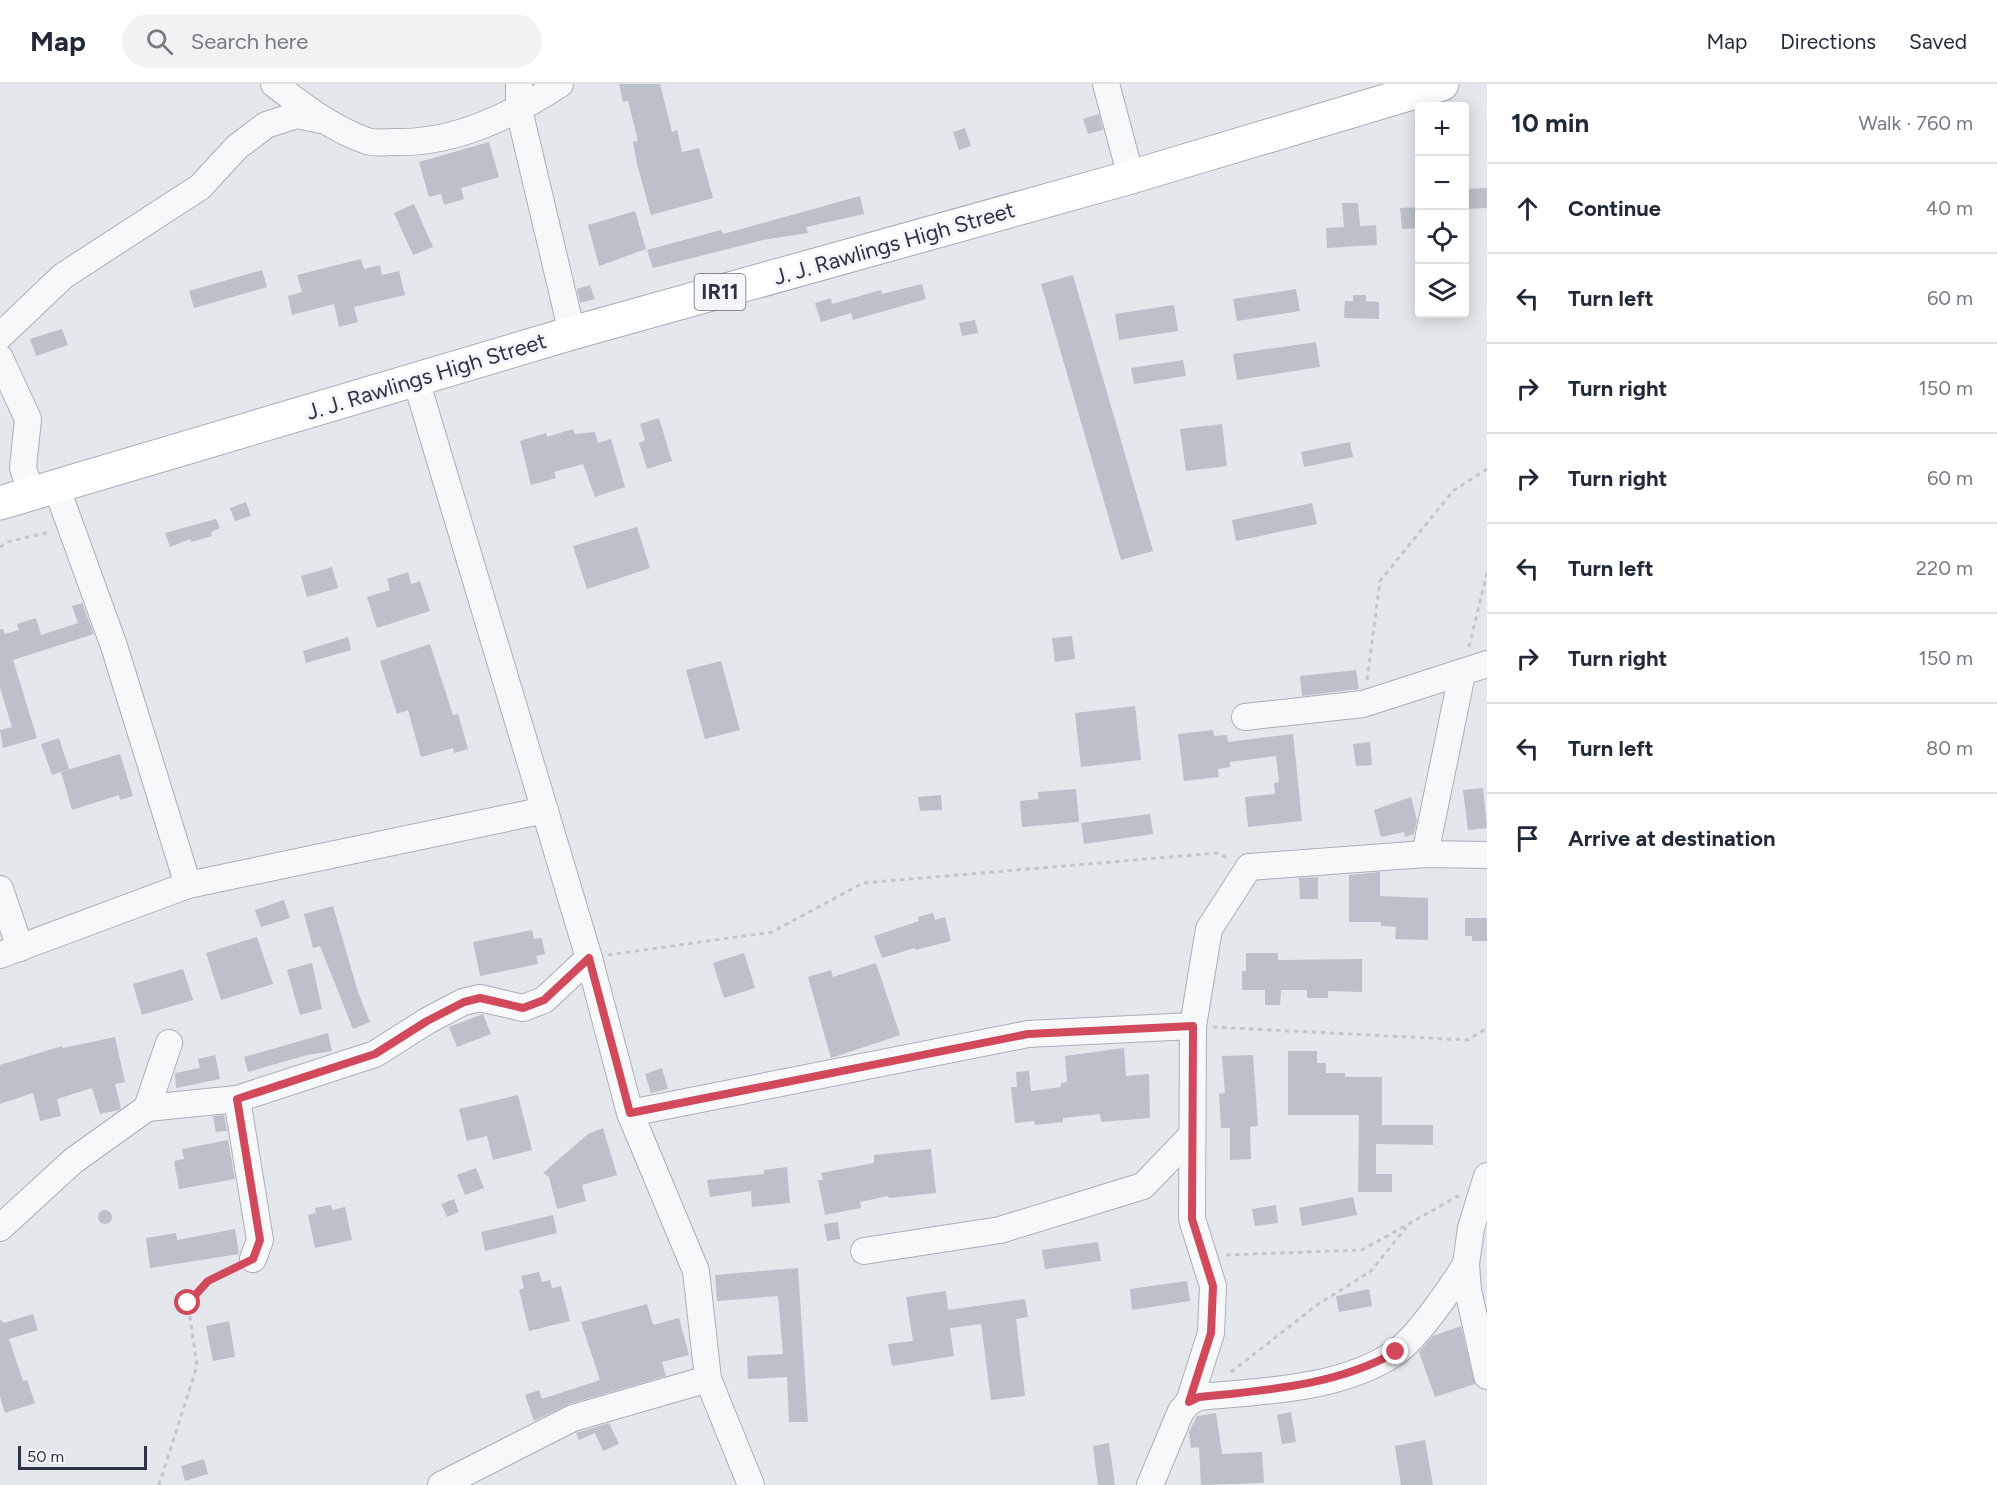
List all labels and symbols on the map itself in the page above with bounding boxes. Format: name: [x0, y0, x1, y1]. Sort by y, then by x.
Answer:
street label: J. J. Rawlings High Street: [771, 196, 1018, 291]
road number: IR11: [694, 274, 746, 310]
street label: J. J. Rawlings High Street: [303, 327, 549, 426]
route start: [174, 1289, 200, 1315]
route end: [1382, 1338, 1408, 1364]
scale bar: [18, 1443, 147, 1470]

